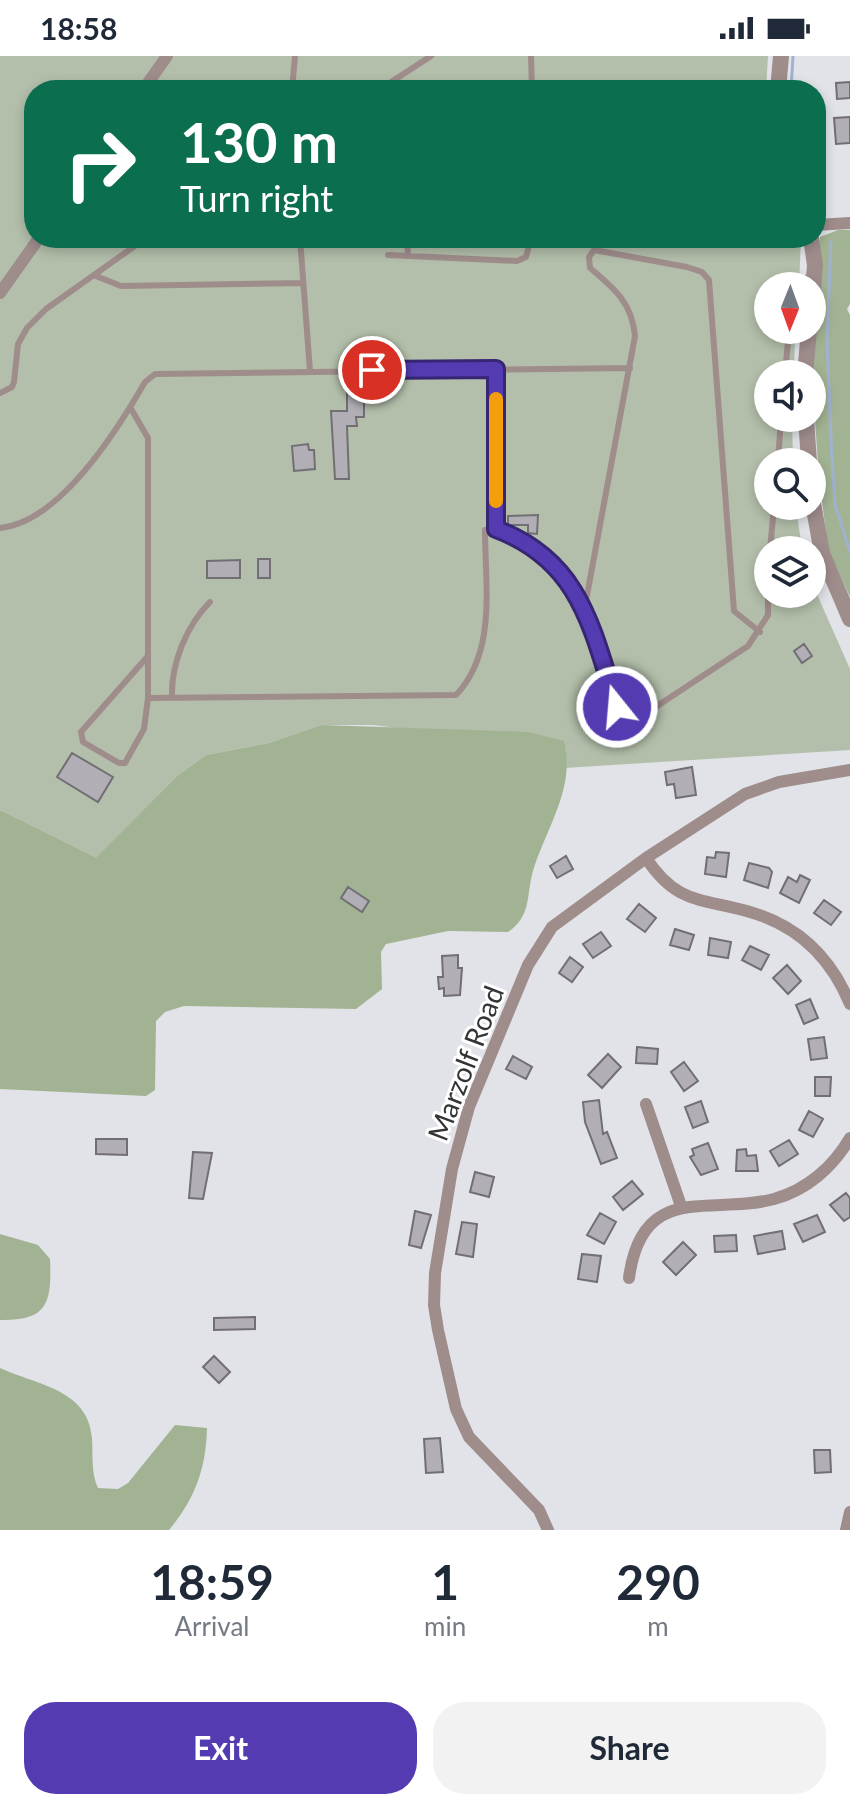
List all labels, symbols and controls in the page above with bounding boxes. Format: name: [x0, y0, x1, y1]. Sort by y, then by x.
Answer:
text: 18:58: [40, 10, 117, 46]
text: 130 m: [180, 108, 338, 175]
icon: right: [48, 112, 152, 216]
text: Turn right: [180, 176, 333, 220]
north arrow: [754, 272, 826, 344]
map controls: [754, 272, 826, 608]
pin: [338, 336, 406, 404]
icon: arrive: [350, 348, 394, 392]
button: sound: [754, 360, 826, 432]
button: search: [754, 448, 826, 520]
button: layers: [754, 536, 826, 608]
position arrow: [575, 665, 659, 749]
street label: Marzolf Road: [420, 981, 510, 1145]
text: 18:59: [150, 1553, 274, 1610]
text: 1: [431, 1553, 459, 1610]
text: 290: [616, 1553, 700, 1610]
text: Arrival: [175, 1610, 249, 1642]
text: min: [424, 1610, 466, 1642]
text: m: [647, 1610, 669, 1642]
button: Exit: [24, 1702, 417, 1794]
button: Share: [433, 1702, 826, 1794]

